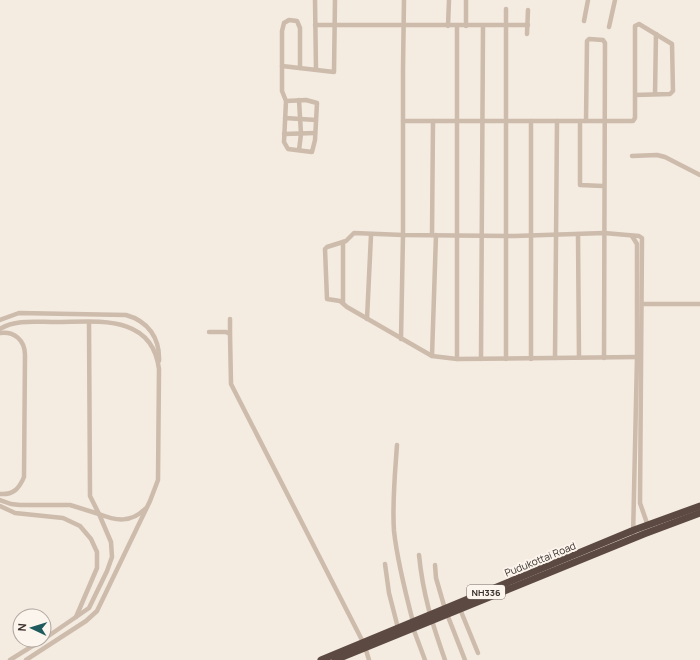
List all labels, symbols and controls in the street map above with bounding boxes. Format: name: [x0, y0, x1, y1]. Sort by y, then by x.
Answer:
street label: Pudukottai Road: [502, 538, 578, 580]
road number: NH336: [467, 585, 505, 599]
north arrow: [12, 608, 52, 648]
text: N: [14, 623, 29, 632]

